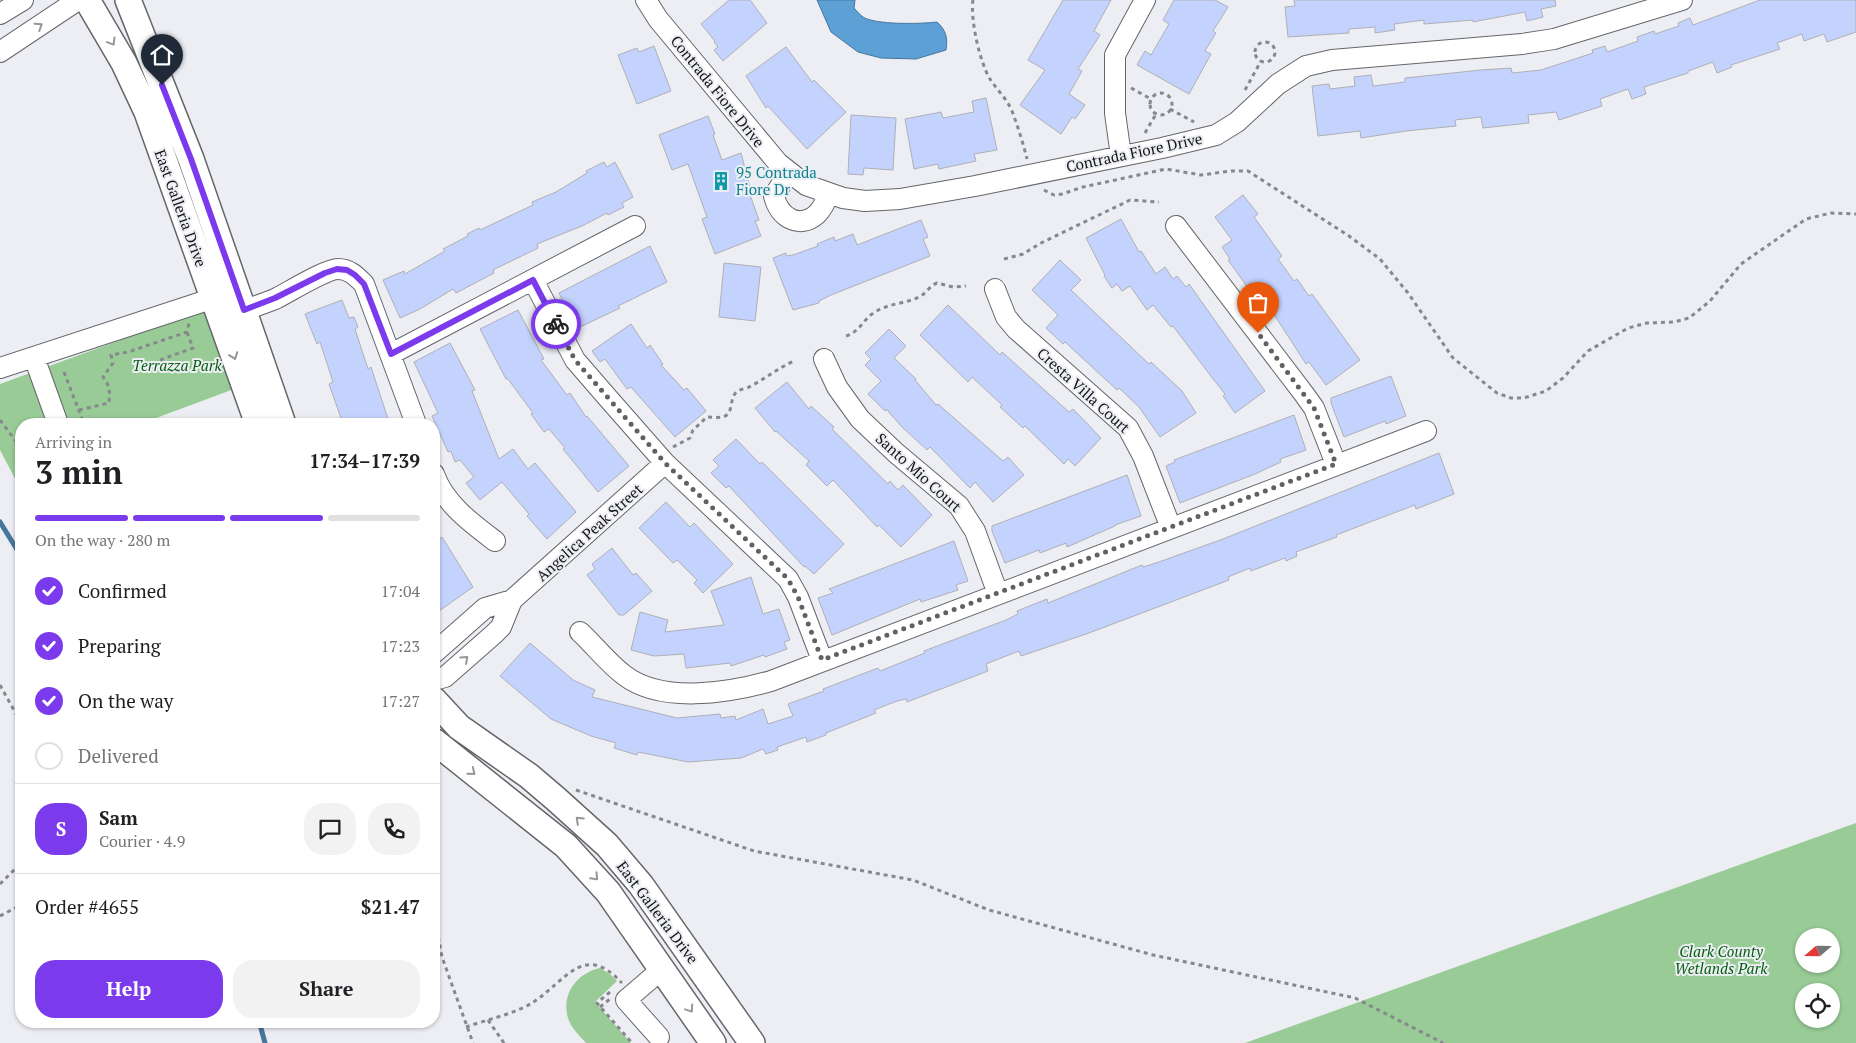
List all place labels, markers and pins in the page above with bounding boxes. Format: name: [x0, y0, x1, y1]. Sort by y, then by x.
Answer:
pin: [141, 34, 183, 85]
place label: 95 Contrada Fiore Dr: [736, 162, 817, 199]
building icon: 95 Contrada Fiore Dr: [710, 170, 732, 192]
pin: [1237, 282, 1279, 333]

